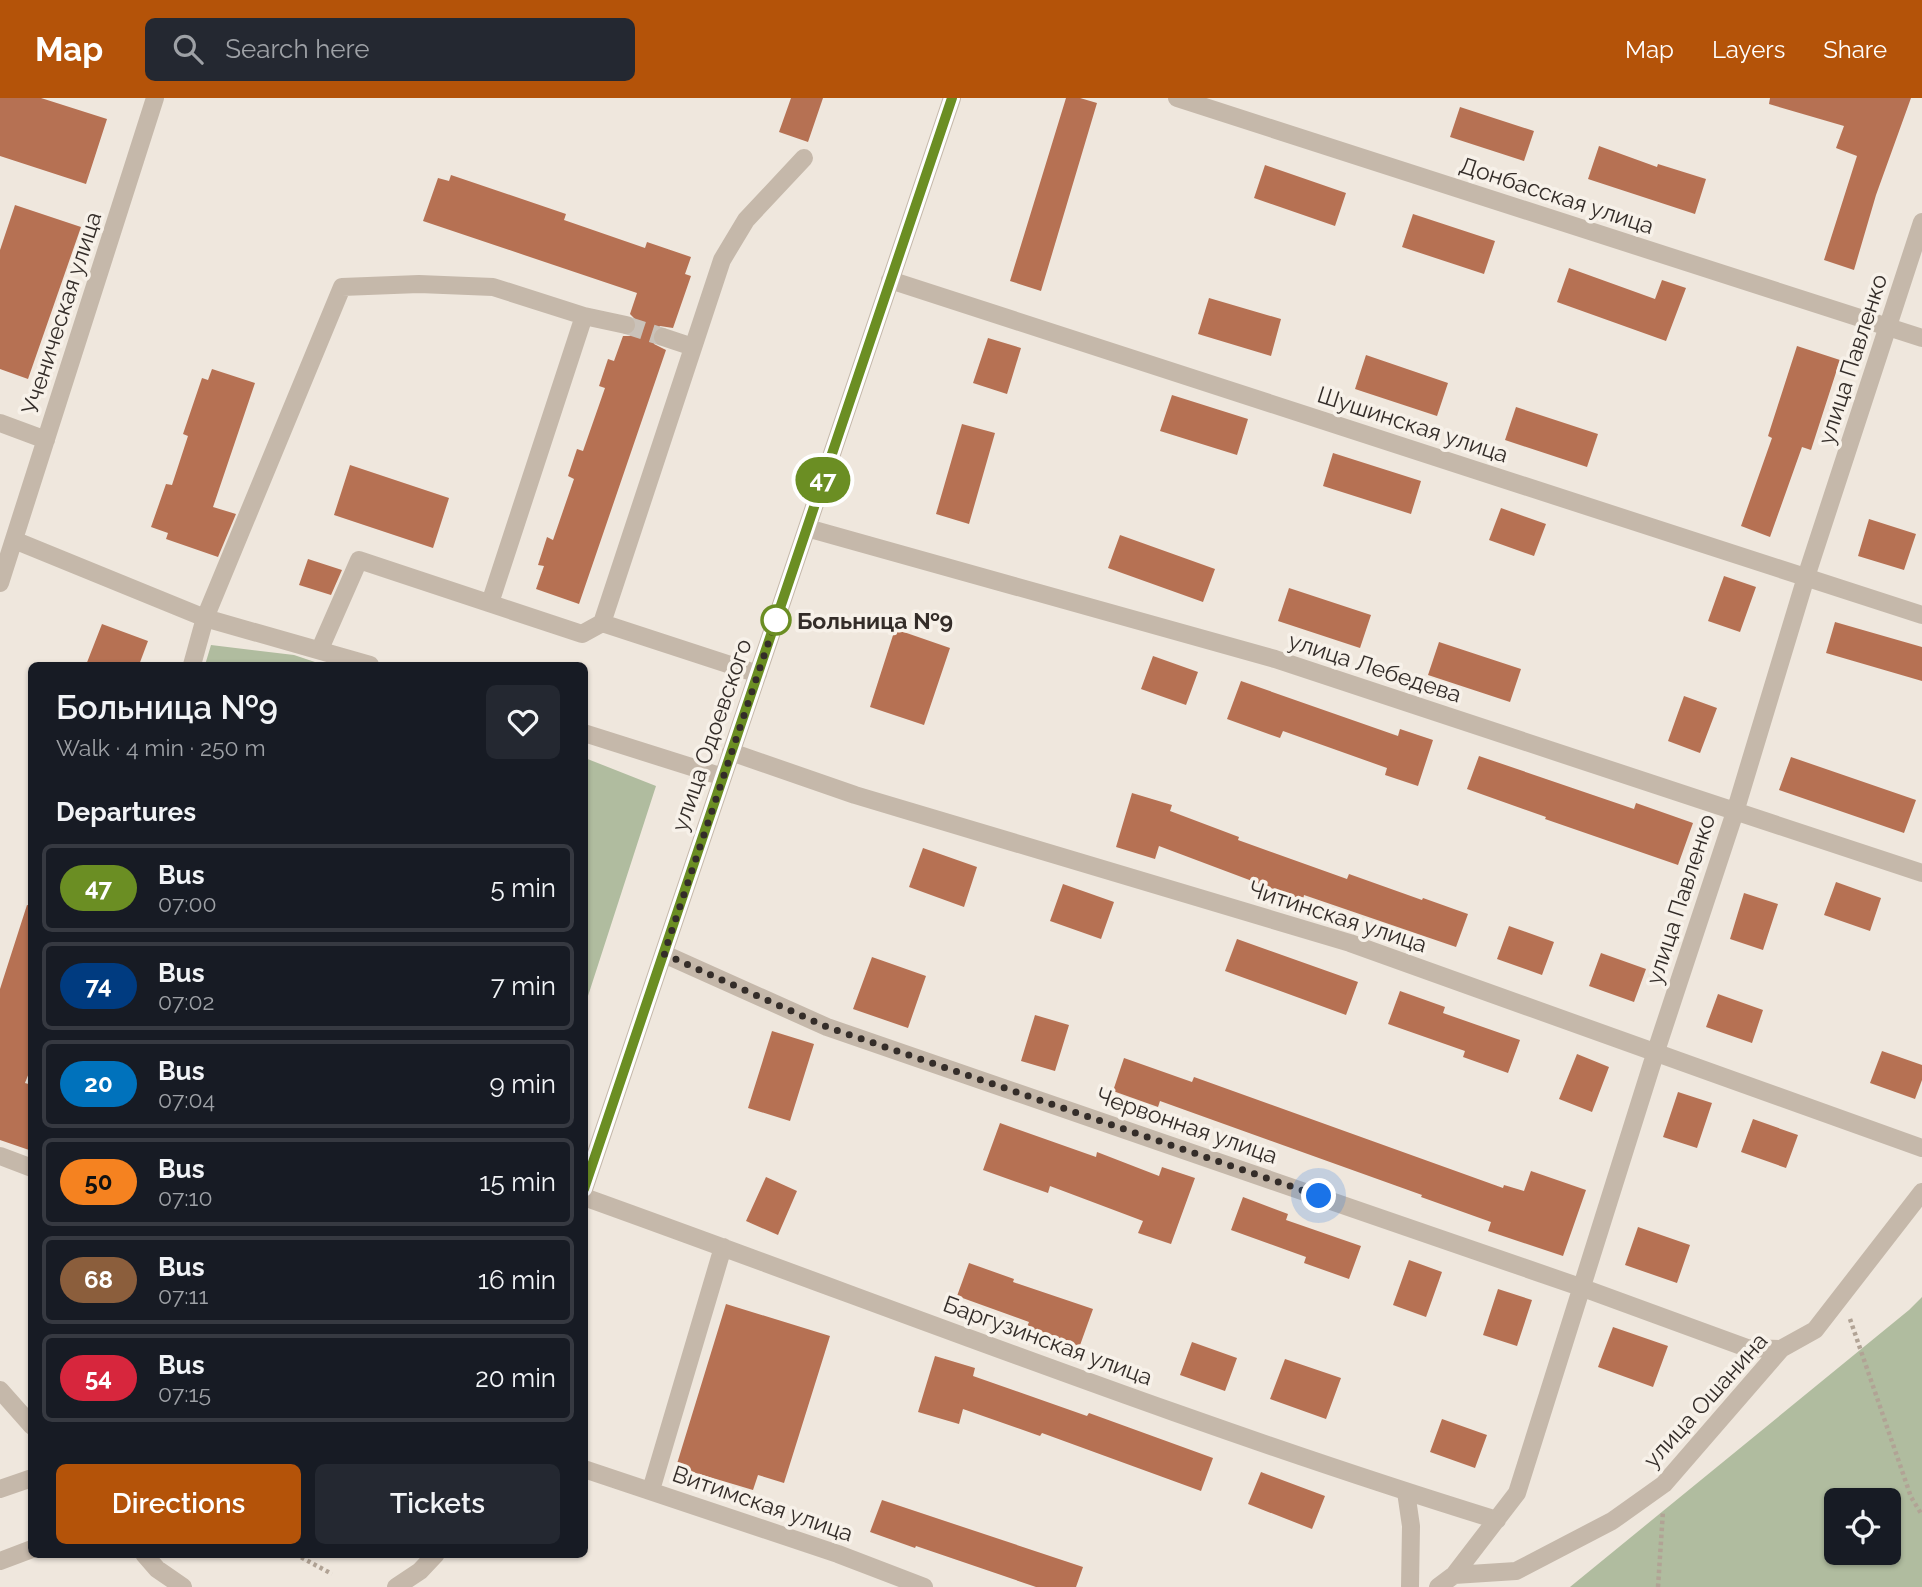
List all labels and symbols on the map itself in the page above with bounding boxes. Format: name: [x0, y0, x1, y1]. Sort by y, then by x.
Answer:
street label: Донбасская улица: [1456, 151, 1658, 239]
street label: Ученическая улица: [16, 208, 106, 418]
street label: улица Павленко: [1812, 271, 1892, 447]
street label: Шушинская улица: [1314, 380, 1512, 468]
line badge: 47: [792, 457, 854, 503]
marker: Больница №9: [761, 605, 791, 635]
place label: Больница №9: [797, 607, 953, 634]
street label: улица Лебедева: [1285, 626, 1465, 708]
street label: улица Одоевского: [665, 635, 757, 835]
street label: улица Павленко: [1640, 811, 1720, 987]
street label: Читинская улица: [1245, 874, 1431, 958]
street label: Червонная улица: [1093, 1081, 1281, 1169]
your location: [1301, 1178, 1336, 1213]
street label: Баргузинская улица: [940, 1290, 1156, 1390]
street label: улица Ошанина: [1637, 1327, 1773, 1473]
street label: Витимская улица: [669, 1459, 857, 1547]

